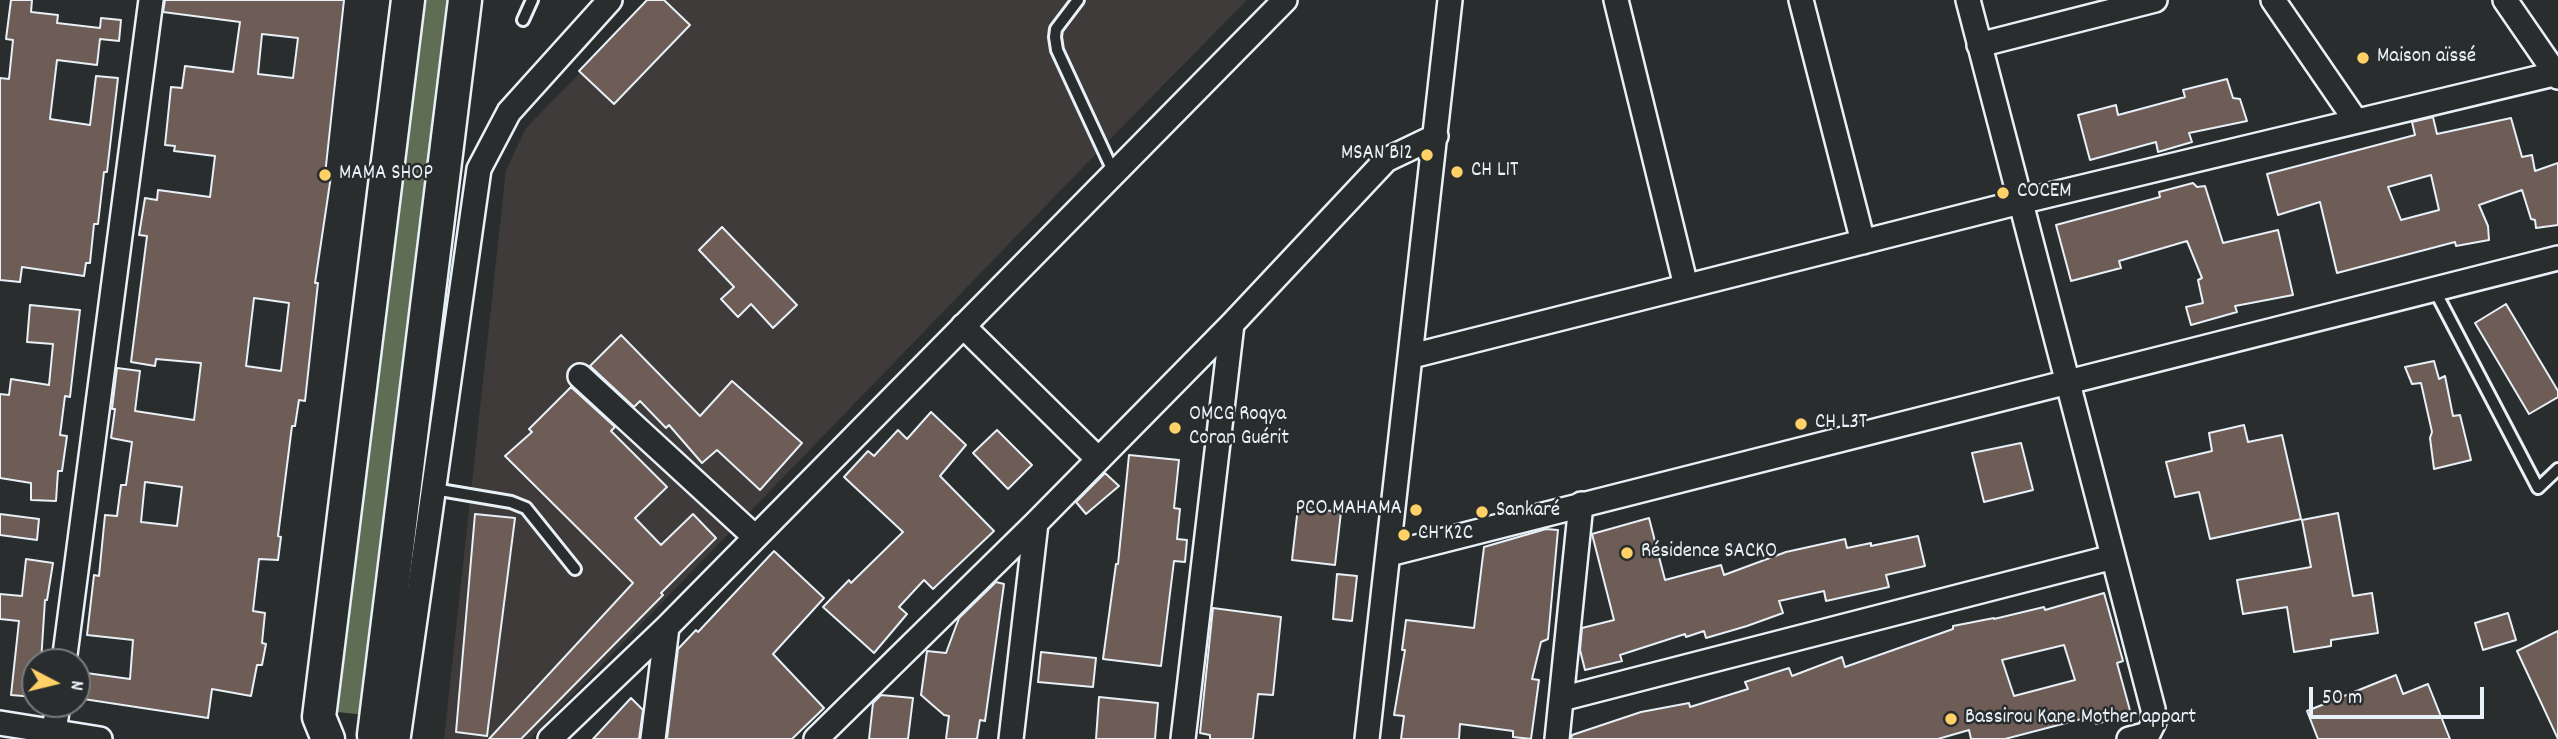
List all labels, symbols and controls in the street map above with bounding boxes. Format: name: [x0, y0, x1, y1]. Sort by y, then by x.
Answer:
place label: Maison aïssé: [2377, 45, 2476, 71]
marker: Maison aïssé: [2355, 50, 2371, 66]
place label: MSAN B12: [1341, 142, 1413, 168]
marker: MSAN B12: [1419, 147, 1435, 163]
place label: CH L1T: [1471, 159, 1519, 185]
place label: MAMA SHOP: [339, 162, 433, 188]
marker: CH L1T: [1449, 164, 1465, 180]
marker: MAMA SHOP: [317, 167, 333, 183]
place label: COCEM: [2017, 180, 2072, 206]
marker: COCEM: [1995, 185, 2011, 201]
place label: OMCG Roqya Coran Guérit: [1189, 403, 1289, 453]
place label: CH L3T: [1815, 411, 1867, 437]
marker: CH L3T: [1793, 416, 1809, 432]
marker: OMCG Roqya Coran Guérit: [1167, 420, 1183, 436]
place label: PCO MAHAMA: [1295, 497, 1402, 523]
place label: Sankaré: [1496, 499, 1560, 525]
marker: PCO MAHAMA: [1408, 502, 1424, 518]
marker: Sankaré: [1474, 504, 1490, 520]
place label: CH K2C: [1418, 522, 1473, 548]
marker: CH K2C: [1396, 527, 1412, 543]
place label: Résidence SACKO: [1641, 540, 1777, 566]
marker: Résidence SACKO: [1619, 545, 1635, 561]
north arrow: [21, 648, 91, 718]
scale bar: [2313, 672, 2488, 716]
text: N: [61, 679, 89, 692]
text: 50 m: [2322, 684, 2362, 714]
place label: Bassirou Kane Mother appart: [1965, 706, 2196, 732]
marker: Bassirou Kane Mother appart: [1943, 711, 1959, 727]

